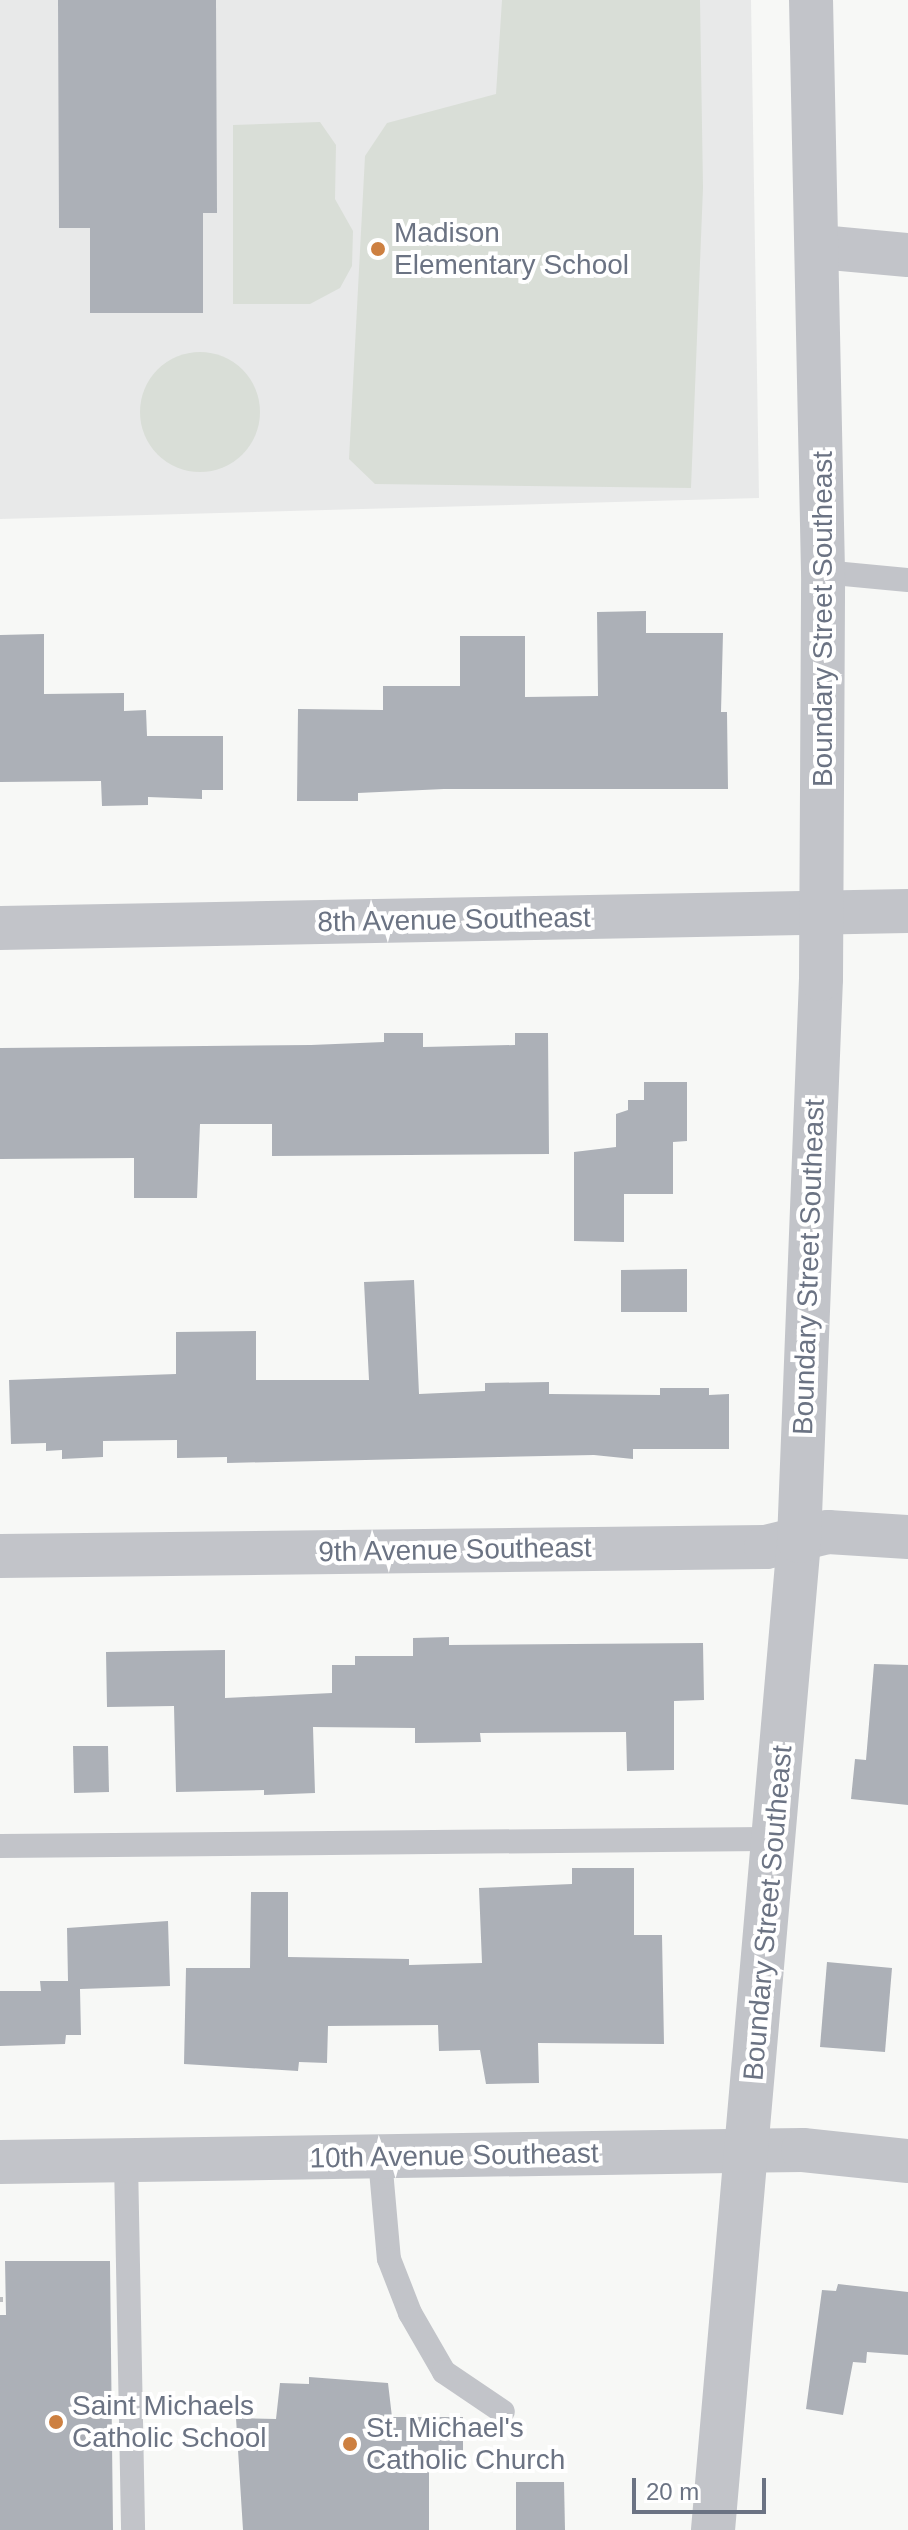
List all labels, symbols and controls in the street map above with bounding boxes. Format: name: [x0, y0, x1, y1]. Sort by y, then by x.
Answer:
place label: Madison Elementary School: [394, 216, 629, 282]
marker: Madison Elementary School: [369, 240, 387, 258]
street label: Boundary Street Southeast: [806, 451, 840, 787]
street label: 8th Avenue Southeast: [316, 901, 592, 939]
street label: Boundary Street Southeast: [786, 1098, 832, 1436]
street label: 9th Avenue Southeast: [317, 1531, 593, 1569]
street label: Boundary Street Southeast: [737, 1744, 799, 2082]
street label: 10th Avenue Southeast: [308, 2137, 600, 2175]
place label: Saint Michaels Catholic School: [72, 2389, 267, 2455]
place label: St. Michael's Catholic Church: [366, 2411, 565, 2477]
marker: Saint Michaels Catholic School: [47, 2413, 65, 2431]
marker: St. Michael's Catholic Church: [341, 2435, 359, 2453]
scale bar: [636, 2462, 770, 2512]
text: 20 m: [646, 2478, 699, 2505]

